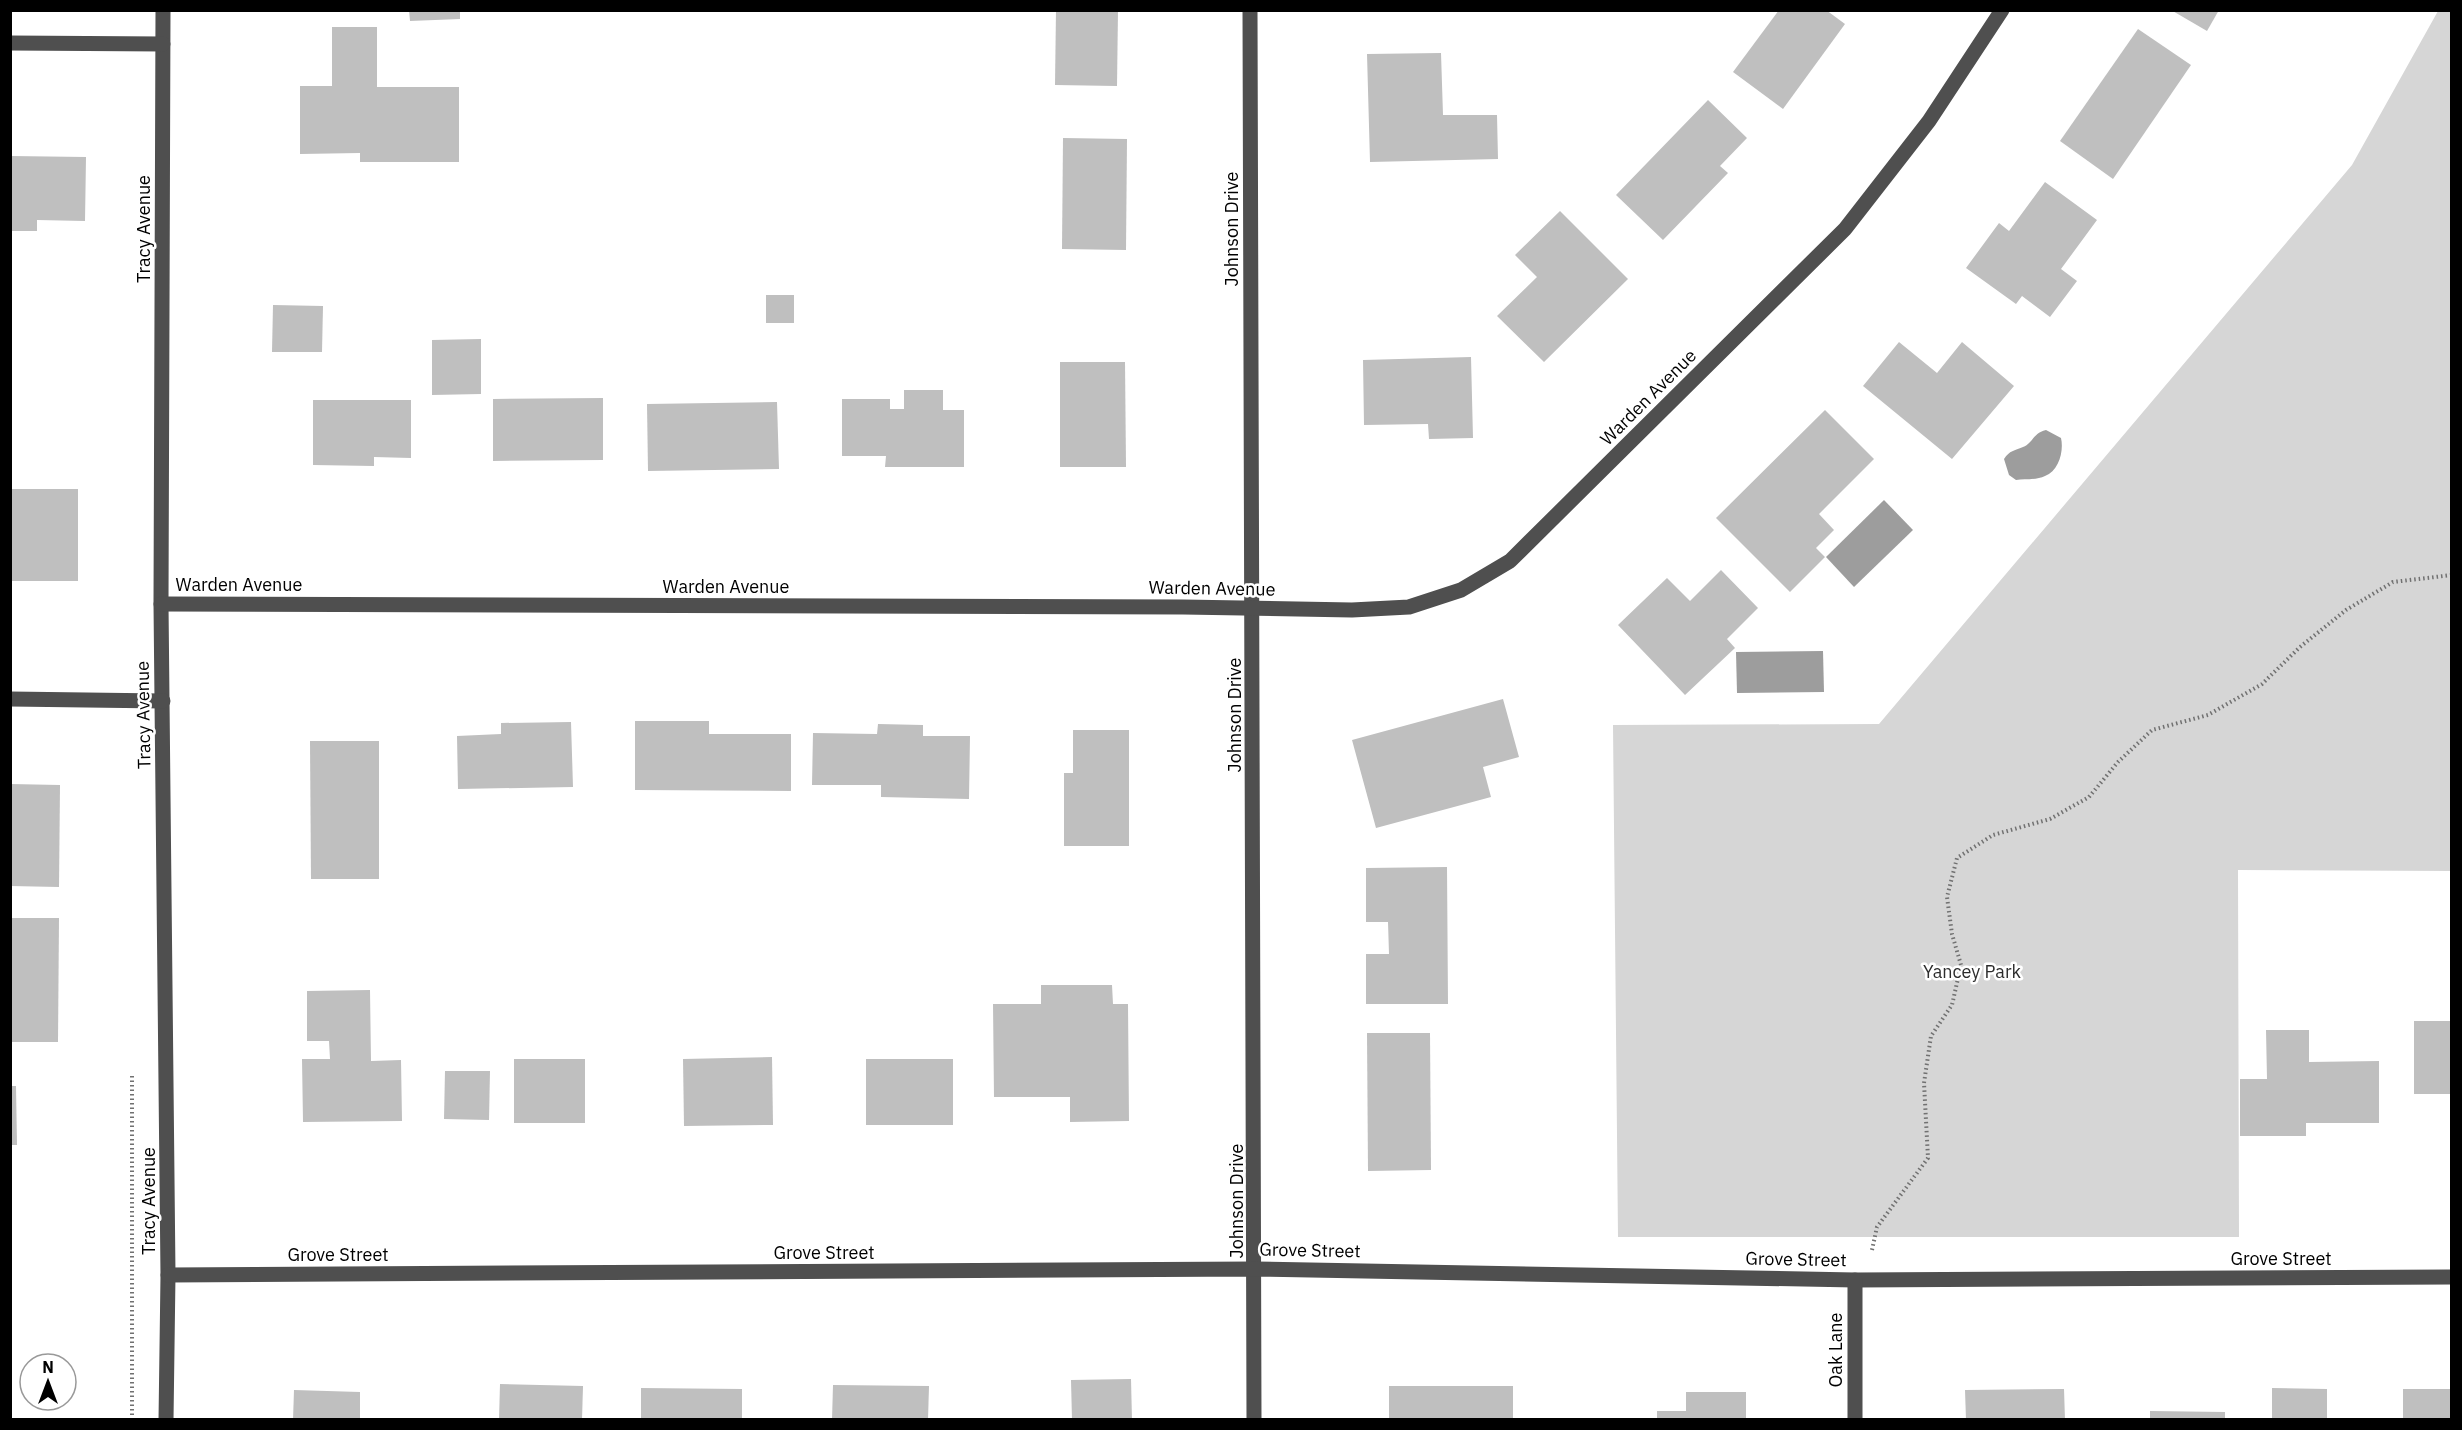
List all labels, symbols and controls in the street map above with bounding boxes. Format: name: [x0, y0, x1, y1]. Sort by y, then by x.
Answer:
street label: Johnson Drive: [1220, 171, 1243, 286]
street label: Tracy Avenue: [132, 175, 155, 283]
street label: Warden Avenue: [1595, 344, 1701, 450]
street label: Warden Avenue: [176, 573, 303, 596]
street label: Warden Avenue: [663, 575, 790, 598]
street label: Warden Avenue: [1148, 575, 1276, 601]
street label: Johnson Drive: [1223, 657, 1246, 772]
street label: Tracy Avenue: [131, 661, 155, 769]
park label: Yancey Park: [1923, 960, 2022, 983]
street label: Johnson Drive: [1225, 1143, 1248, 1258]
street label: Tracy Avenue: [137, 1147, 160, 1255]
street label: Grove Street: [1259, 1238, 1361, 1262]
street label: Grove Street: [773, 1241, 875, 1264]
street label: Grove Street: [287, 1243, 389, 1266]
street label: Grove Street: [1745, 1247, 1847, 1271]
street label: Grove Street: [2230, 1247, 2332, 1270]
street label: Oak Lane: [1824, 1312, 1847, 1387]
north arrow: [18, 1352, 78, 1412]
text: N: [42, 1357, 54, 1377]

